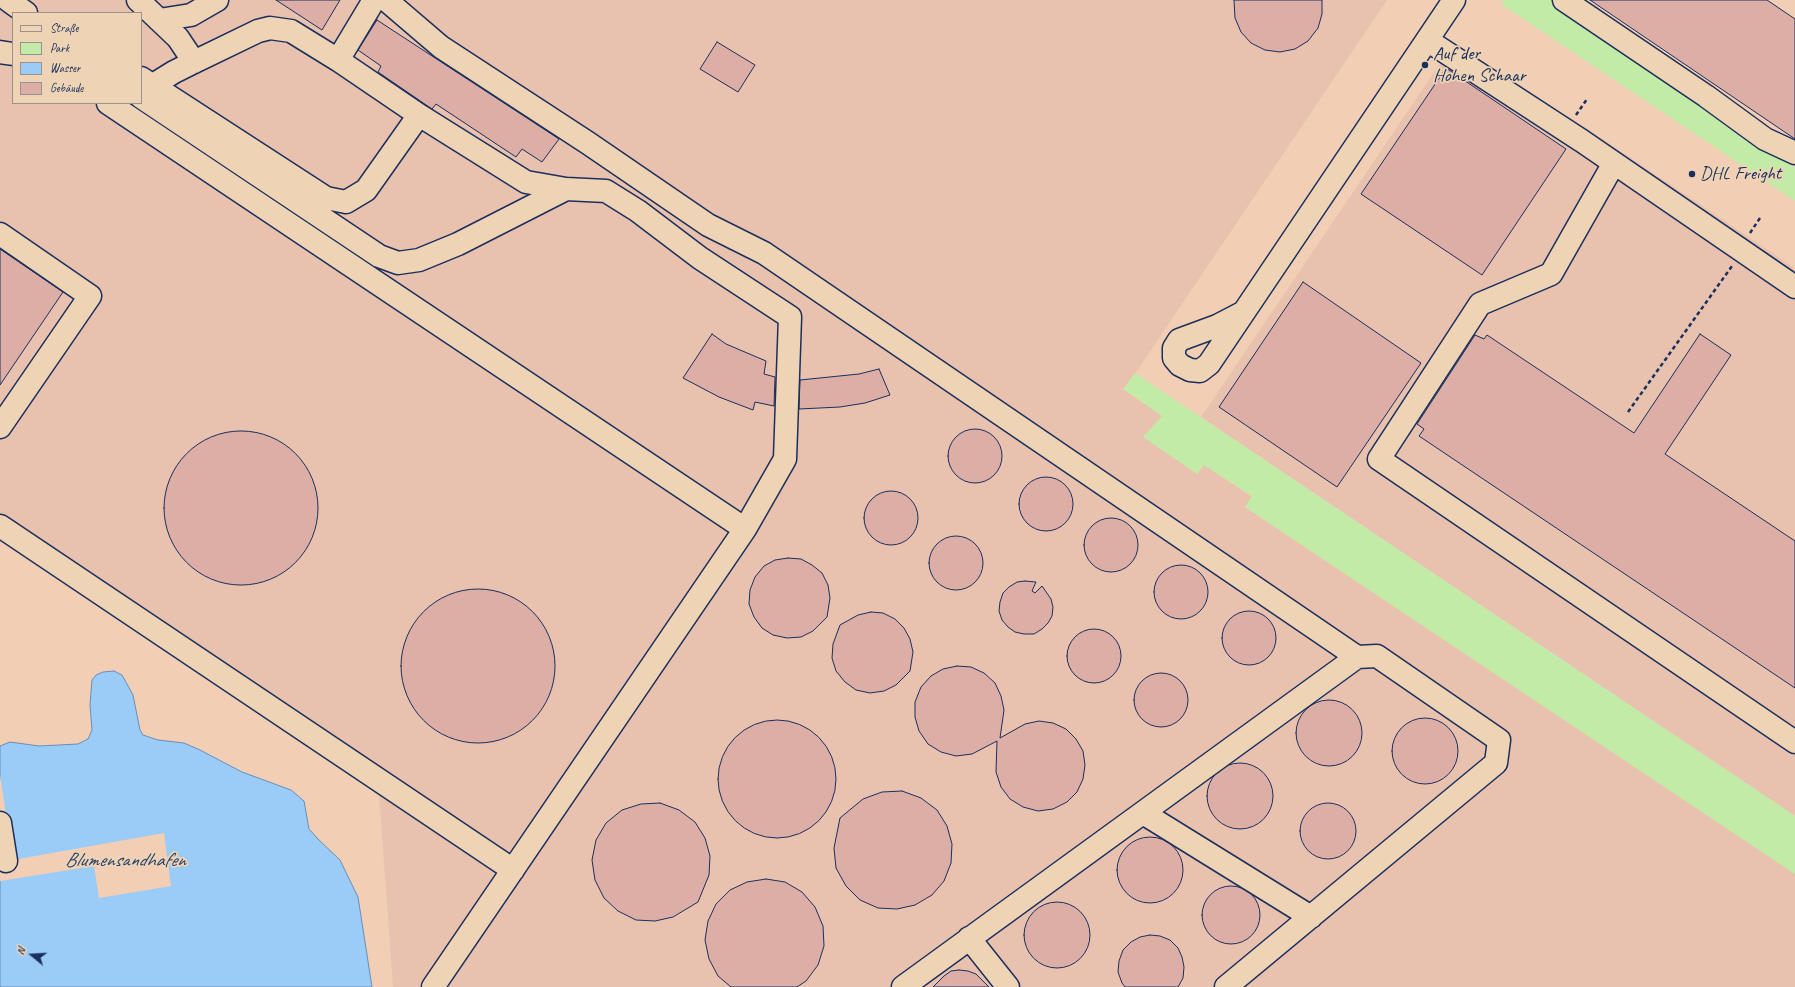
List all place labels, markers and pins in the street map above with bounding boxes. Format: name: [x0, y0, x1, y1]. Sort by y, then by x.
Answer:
place label: Auf der Hohen Schaar: [1433, 43, 1526, 87]
marker: Auf der Hohen Schaar: [1420, 60, 1430, 70]
place label: DHL Freight: [1700, 163, 1781, 185]
marker: DHL Freight: [1687, 169, 1697, 179]

